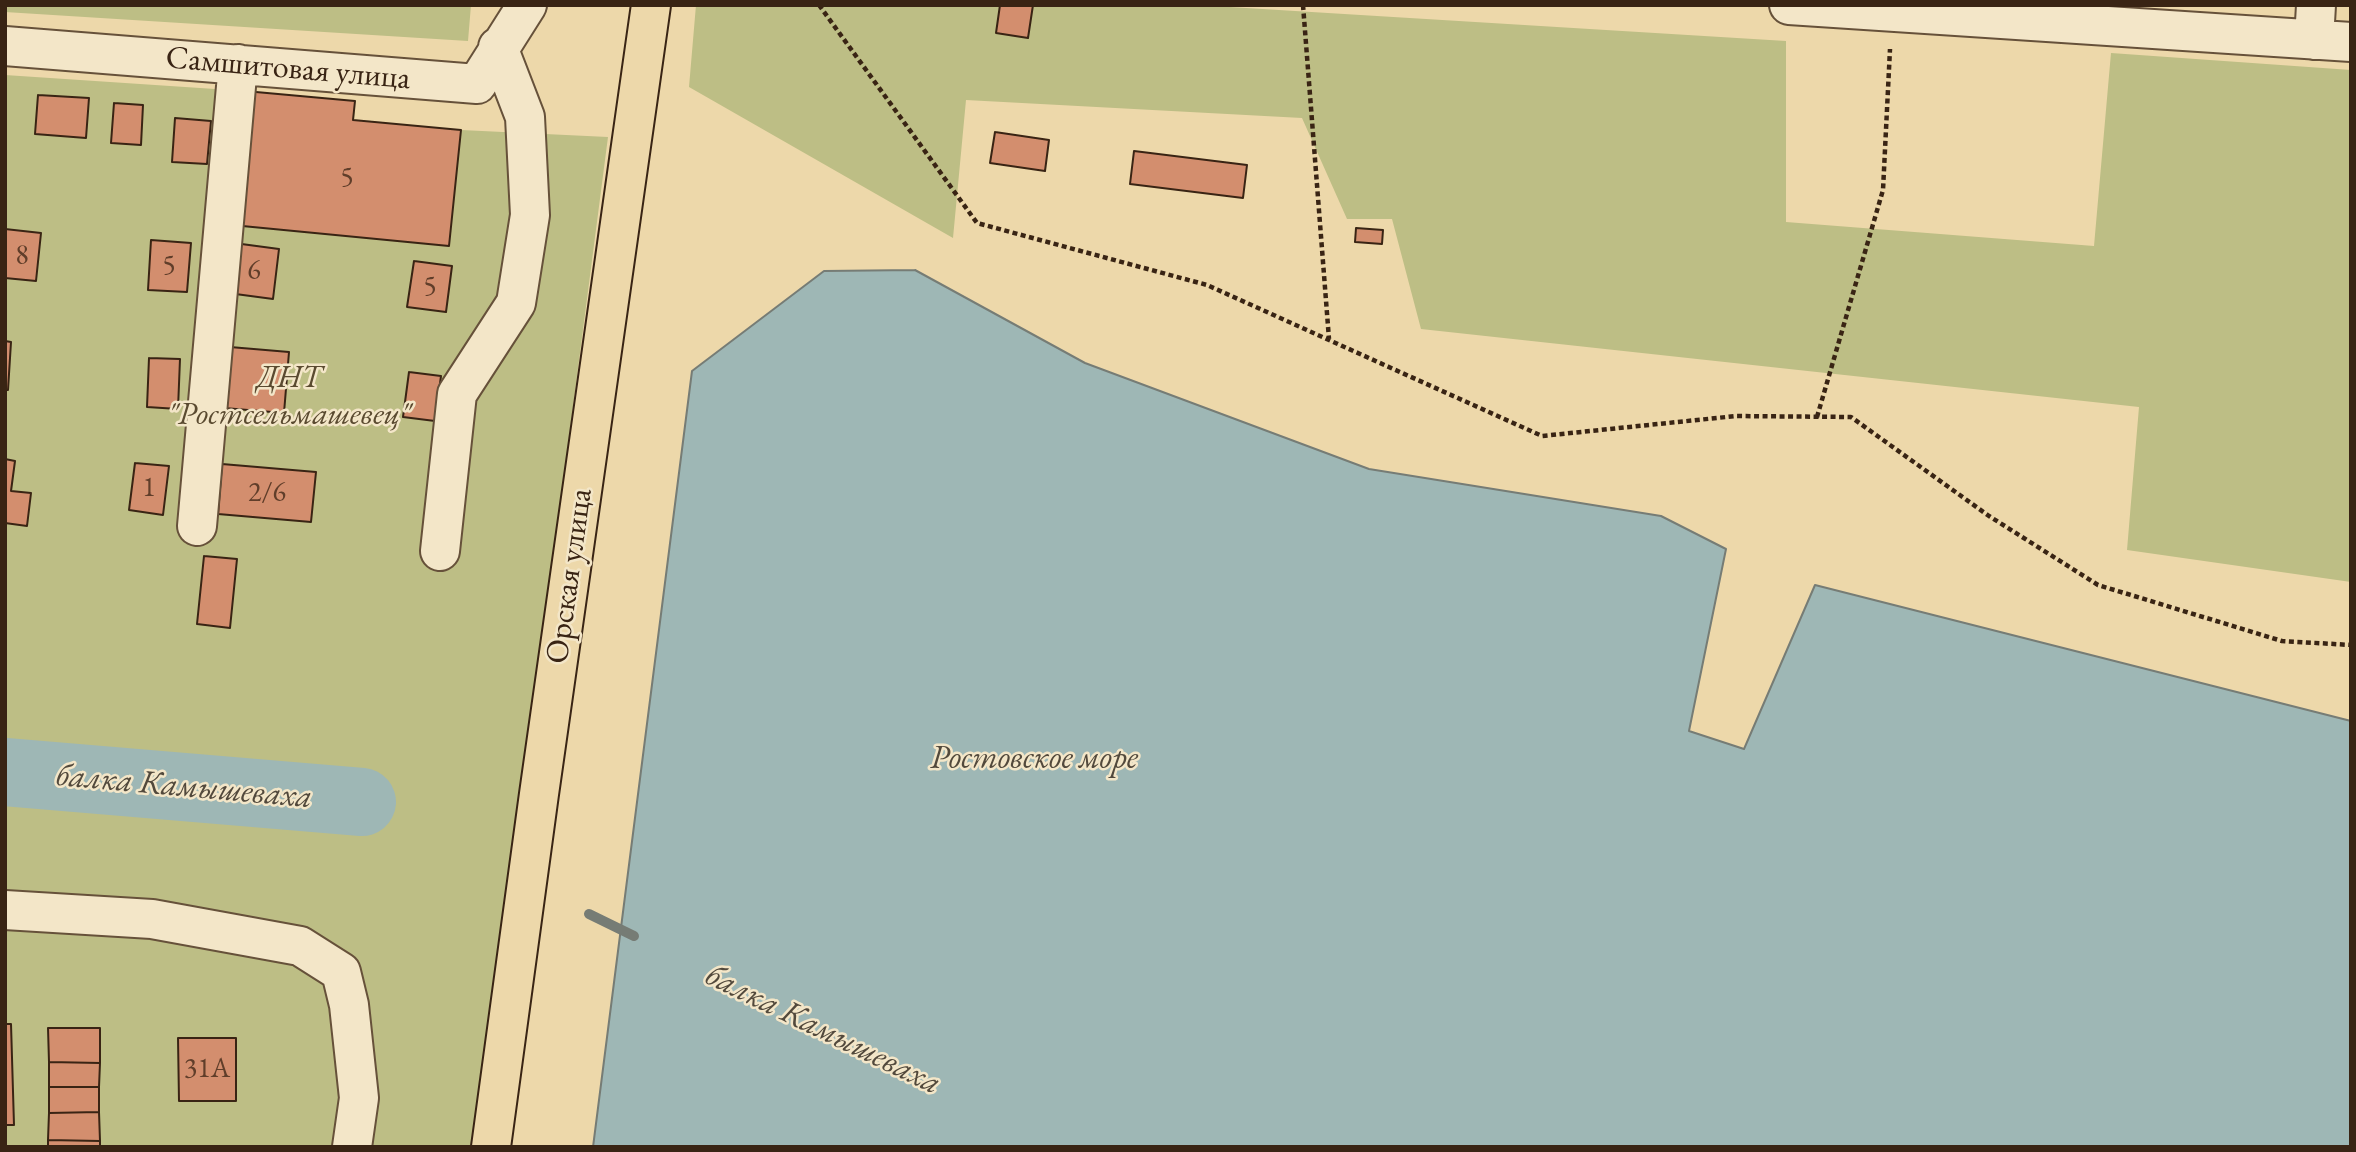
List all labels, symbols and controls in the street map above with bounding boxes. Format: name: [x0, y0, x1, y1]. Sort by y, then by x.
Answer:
street label: Самшитовая улица: [164, 39, 412, 99]
house number: 5: [340, 161, 354, 195]
house number: 8: [15, 239, 29, 273]
house number: 5: [162, 249, 176, 283]
house number: 6: [247, 254, 261, 288]
house number: 5: [423, 270, 437, 304]
park label: ДНТ "Ростсельмашевец": [167, 359, 411, 434]
house number: 1: [142, 471, 156, 505]
house number: 2/6: [248, 476, 286, 510]
street label: Орская улица: [539, 486, 601, 666]
water label: Ростовское море: [930, 739, 1138, 779]
water label: балка Камышеваха: [54, 756, 314, 818]
water label: балка Камышеваха: [699, 956, 947, 1104]
house number: 31А: [184, 1052, 230, 1086]

